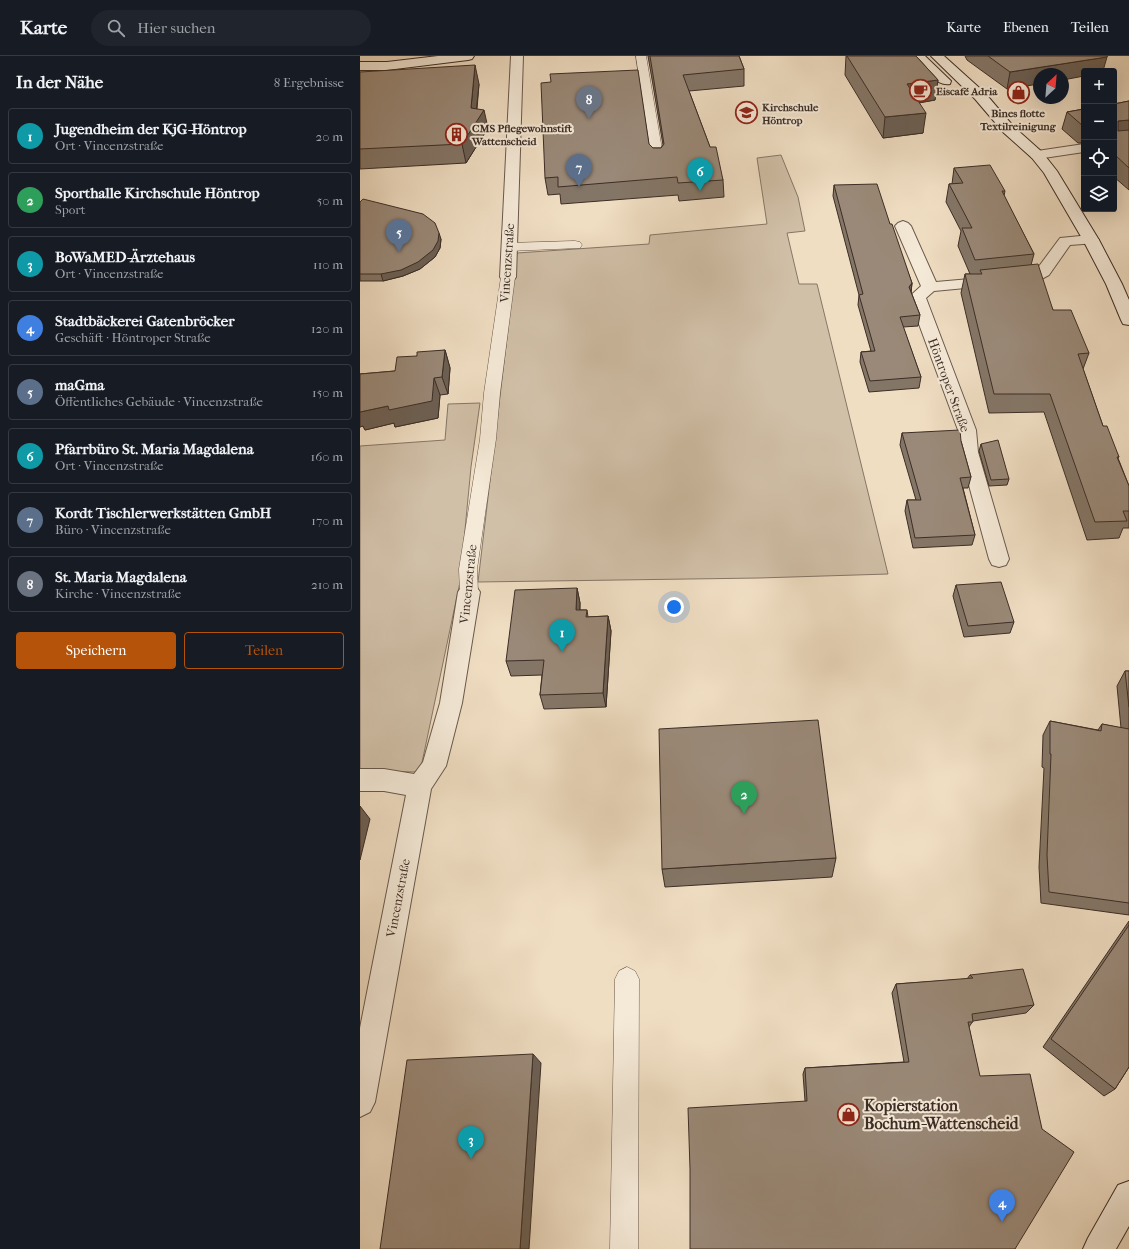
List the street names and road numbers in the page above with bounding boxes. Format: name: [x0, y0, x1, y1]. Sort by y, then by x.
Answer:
street label: Vincenzstraße: [497, 222, 517, 304]
street label: Höntroper Straße: [925, 336, 973, 435]
street label: Vincenzstraße: [456, 543, 480, 625]
street label: Vincenzstraße: [383, 857, 413, 940]

